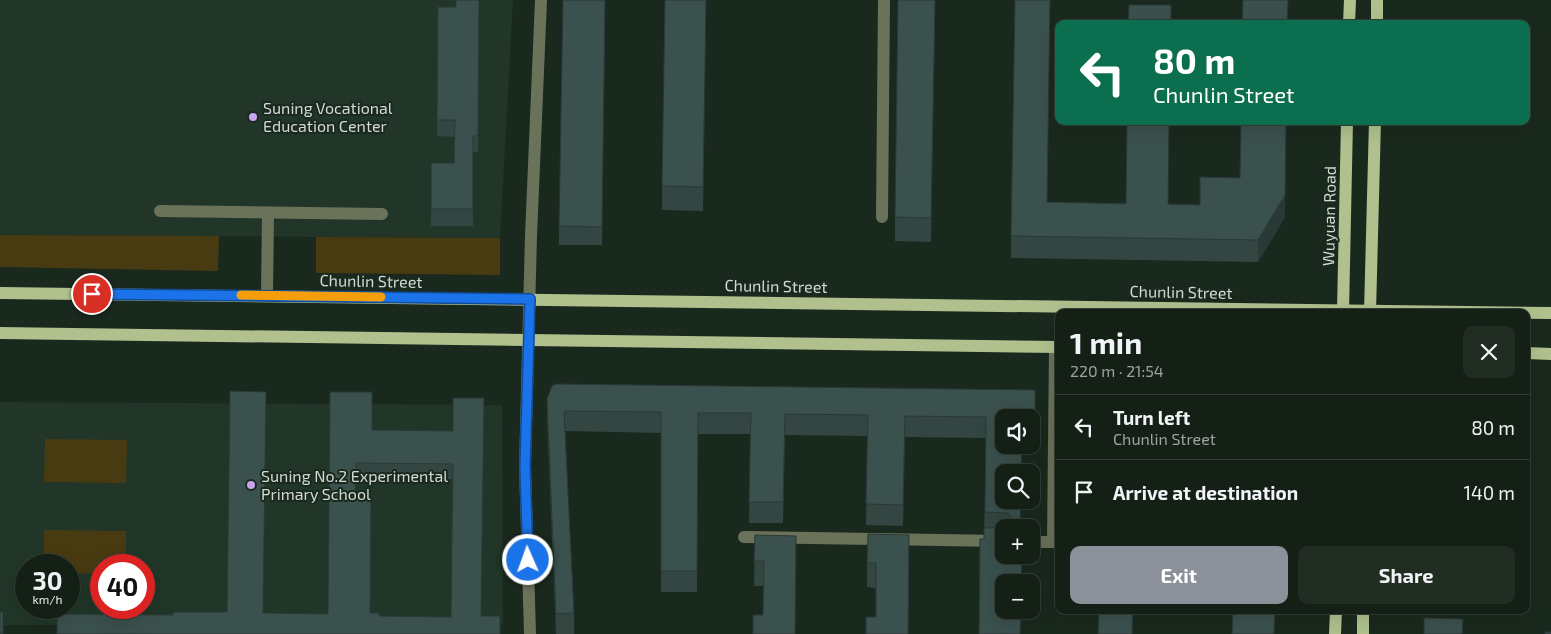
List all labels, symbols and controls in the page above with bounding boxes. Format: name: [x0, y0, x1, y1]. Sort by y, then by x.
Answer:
text: 80 m: [1153, 39, 1235, 81]
icon: left: [1070, 40, 1135, 105]
text: Chunlin Street: [1153, 81, 1294, 107]
place label: Suning Vocational Education Center: [263, 98, 393, 135]
marker: Suning Vocational Education Center: [247, 111, 259, 123]
street label: Wuyuan Road: [1318, 166, 1339, 266]
street label: Chunlin Street: [319, 270, 423, 291]
pin: [71, 273, 113, 315]
street label: Chunlin Street: [724, 275, 828, 296]
icon: arrive: [78, 280, 106, 308]
street label: Chunlin Street: [1129, 281, 1233, 302]
text: 1 min: [1070, 324, 1142, 360]
button: close: [1463, 326, 1515, 378]
text: 220 m · 21:54: [1070, 361, 1164, 380]
text: Turn left: [1113, 406, 1190, 429]
map controls: [995, 409, 1040, 619]
button: sound: [995, 409, 1040, 454]
icon: left: [1070, 413, 1098, 441]
text: 80 m: [1471, 416, 1515, 439]
text: Chunlin Street: [1113, 429, 1216, 448]
button: search: [995, 464, 1040, 509]
place label: Suning No.2 Experimental Primary School: [261, 466, 448, 503]
icon: arrive: [1070, 478, 1098, 506]
marker: Suning No.2 Experimental Primary School: [245, 479, 257, 491]
text: Arrive at destination: [1113, 481, 1298, 504]
text: 140 m: [1463, 481, 1515, 504]
button: +: [995, 519, 1040, 564]
position arrow: [501, 533, 553, 585]
button: Exit: [1070, 546, 1288, 604]
button: Share: [1298, 546, 1515, 604]
speed limit sign: 40: [90, 554, 155, 619]
text: 30: [33, 565, 62, 595]
button: −: [995, 574, 1040, 619]
text: km/h: [33, 592, 62, 606]

